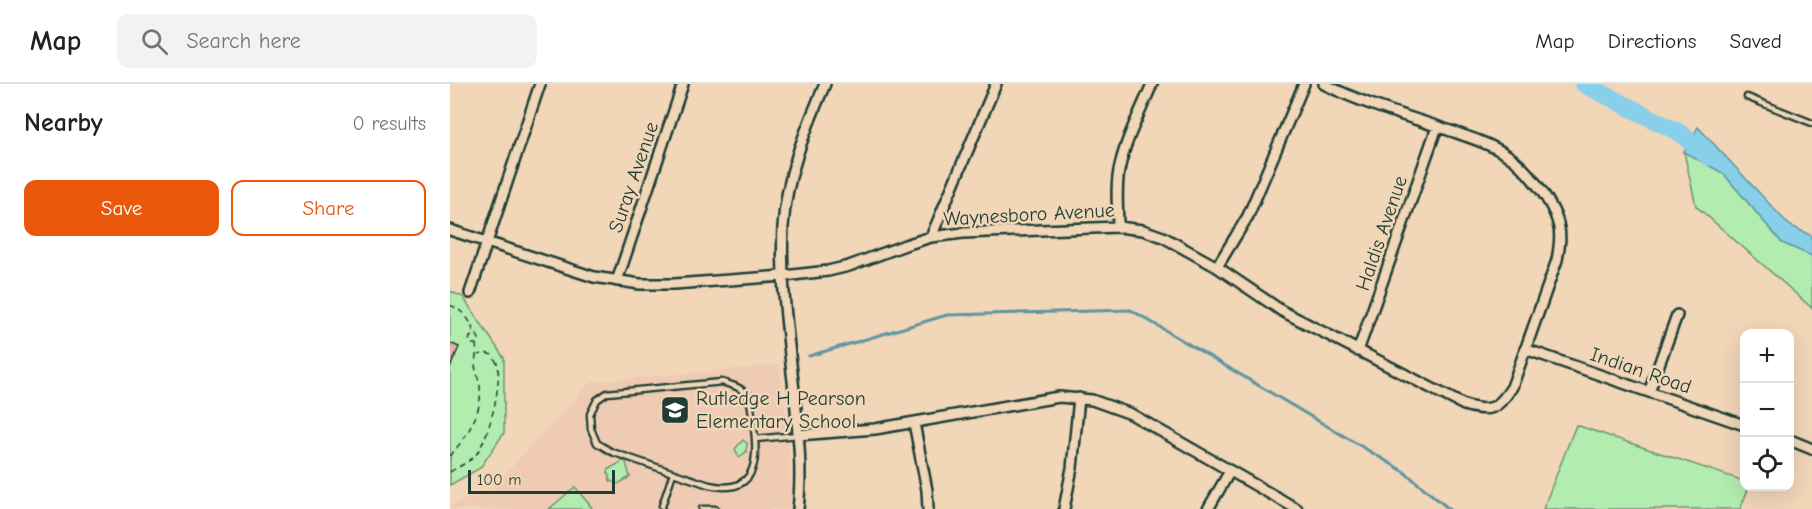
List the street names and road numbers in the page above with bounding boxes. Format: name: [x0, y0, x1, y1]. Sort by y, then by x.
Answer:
street label: Suray Avenue: [604, 119, 663, 236]
street label: Haldis Avenue: [1351, 173, 1412, 294]
street label: Waynesboro Avenue: [943, 199, 1115, 230]
street label: Indian Road: [1587, 342, 1694, 398]

